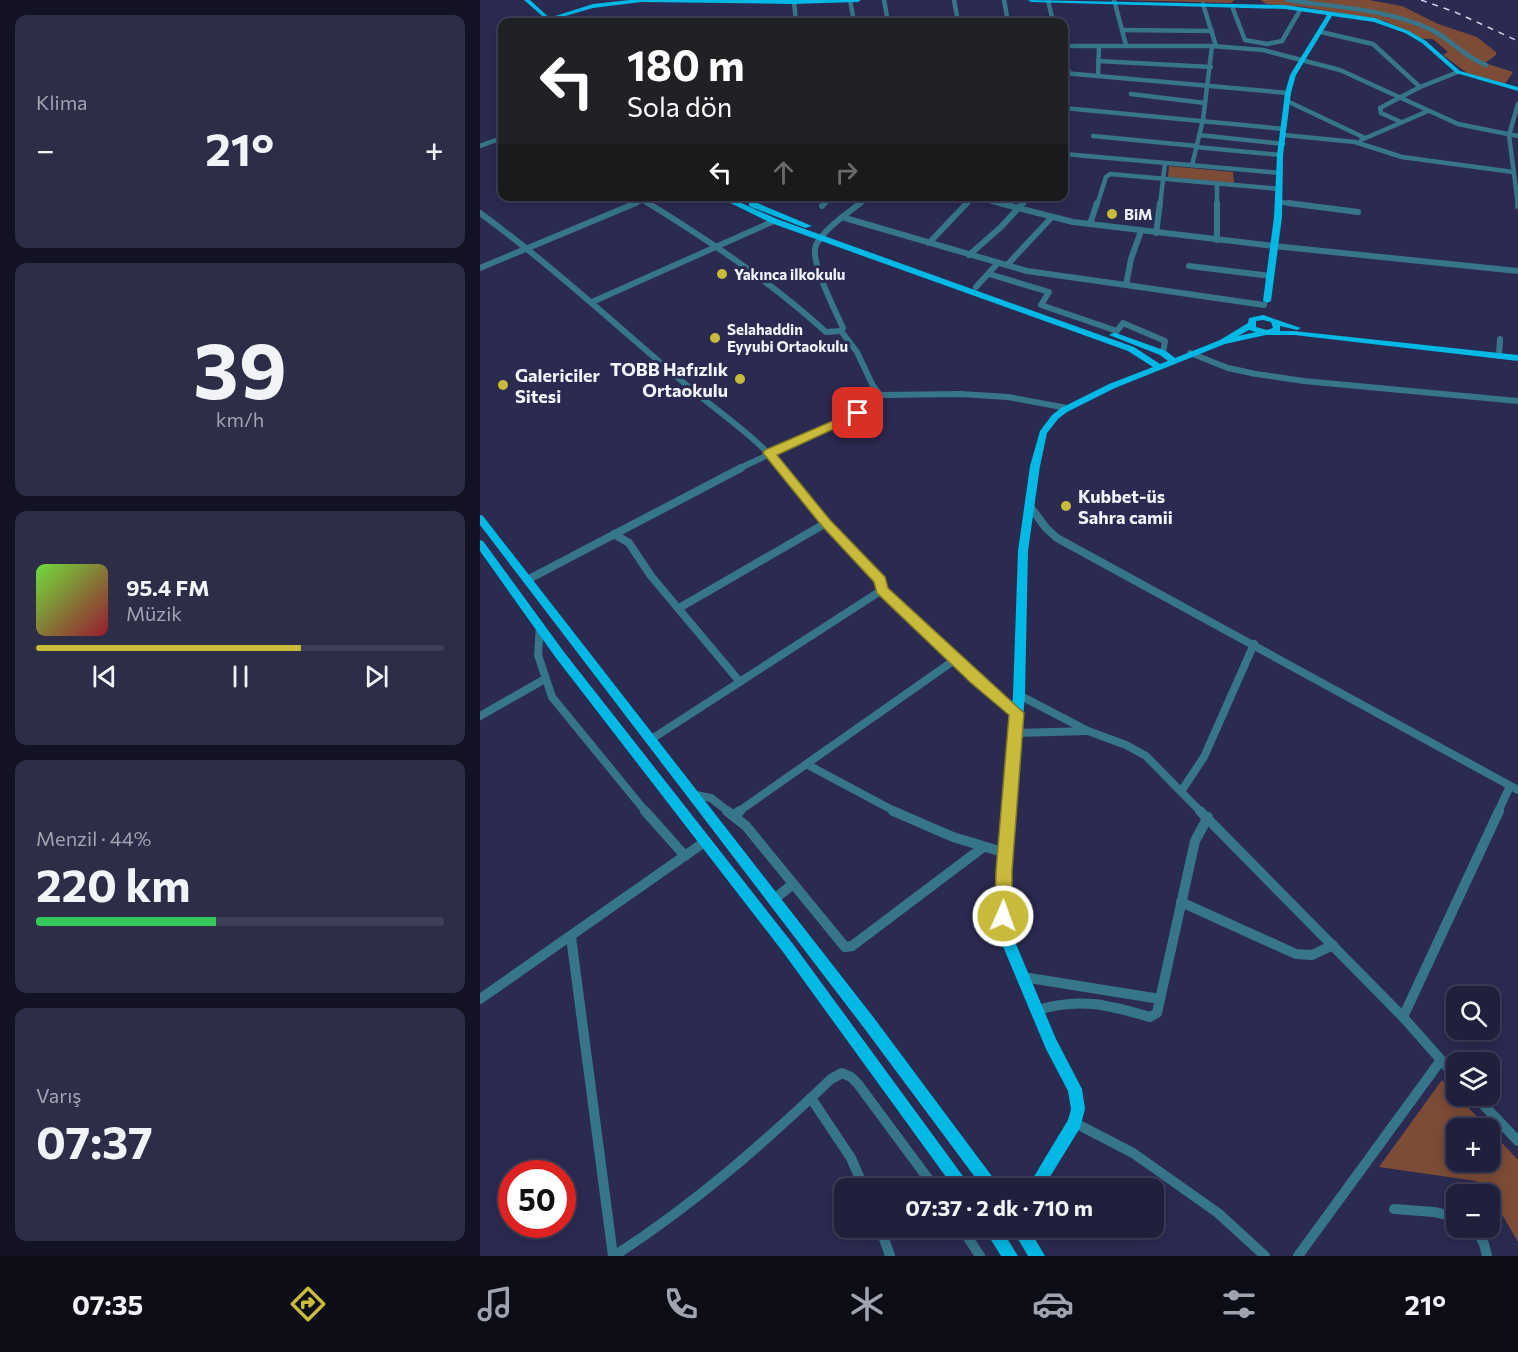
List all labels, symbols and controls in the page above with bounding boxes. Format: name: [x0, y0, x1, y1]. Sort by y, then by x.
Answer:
text: 180 m: [627, 38, 745, 90]
icon: left: [528, 42, 606, 120]
text: Klima: [36, 90, 88, 114]
text: Sola dön: [627, 90, 732, 123]
text: 21°: [205, 120, 274, 175]
text: −: [36, 128, 55, 169]
text: +: [425, 128, 444, 169]
icon: left: [704, 156, 737, 189]
icon: ahead: [767, 156, 800, 189]
icon: right: [830, 156, 863, 189]
place label: BiM: [1124, 205, 1153, 223]
marker: BiM: [1105, 207, 1119, 221]
place label: Yakınca ilkokulu: [734, 265, 845, 283]
marker: Yakınca ilkokulu: [715, 267, 729, 281]
text: 39: [193, 320, 287, 415]
place label: Selahaddin Eyyubi Ortaokulu: [727, 320, 848, 355]
marker: Selahaddin Eyyubi Ortaokulu: [708, 331, 722, 345]
place label: TOBB Hafızlık Ortaokulu: [610, 358, 729, 401]
place label: Galericiler Sitesi: [515, 364, 601, 407]
marker: TOBB Hafızlık Ortaokulu: [733, 372, 747, 386]
marker: Galericiler Sitesi: [496, 378, 510, 392]
pin: [832, 387, 883, 438]
icon: arrive: [841, 396, 874, 429]
text: km/h: [216, 407, 264, 431]
place label: Kubbet-üs Sahra camii: [1078, 485, 1173, 528]
marker: Kubbet-üs Sahra camii: [1059, 499, 1073, 513]
text: 95.4 FM: [126, 574, 209, 601]
text: Müzik: [126, 601, 182, 625]
icon: previous: [88, 660, 121, 693]
icon: pause: [224, 660, 257, 693]
icon: next: [360, 660, 393, 693]
text: Menzil · 44%: [36, 826, 151, 850]
text: 220 km: [36, 856, 191, 911]
position arrow: [971, 884, 1035, 948]
map controls: [1446, 986, 1500, 1238]
button: search: [1446, 986, 1500, 1040]
button: layers: [1446, 1052, 1500, 1106]
text: Varış: [36, 1083, 81, 1107]
text: 07:37: [36, 1113, 153, 1168]
button: +: [1446, 1118, 1500, 1172]
speed limit sign: 50: [498, 1160, 576, 1238]
button: −: [1446, 1184, 1500, 1238]
text: 07:37 · 2 dk · 710 m: [905, 1194, 1093, 1221]
icon: directions: [287, 1283, 329, 1325]
icon: music: [474, 1283, 516, 1325]
icon: phone: [660, 1283, 702, 1325]
icon: climate: [846, 1283, 888, 1325]
icon: car: [1032, 1283, 1074, 1325]
icon: filters: [1218, 1283, 1260, 1325]
text: 07:35: [72, 1288, 143, 1321]
text: 21°: [1405, 1288, 1446, 1321]

